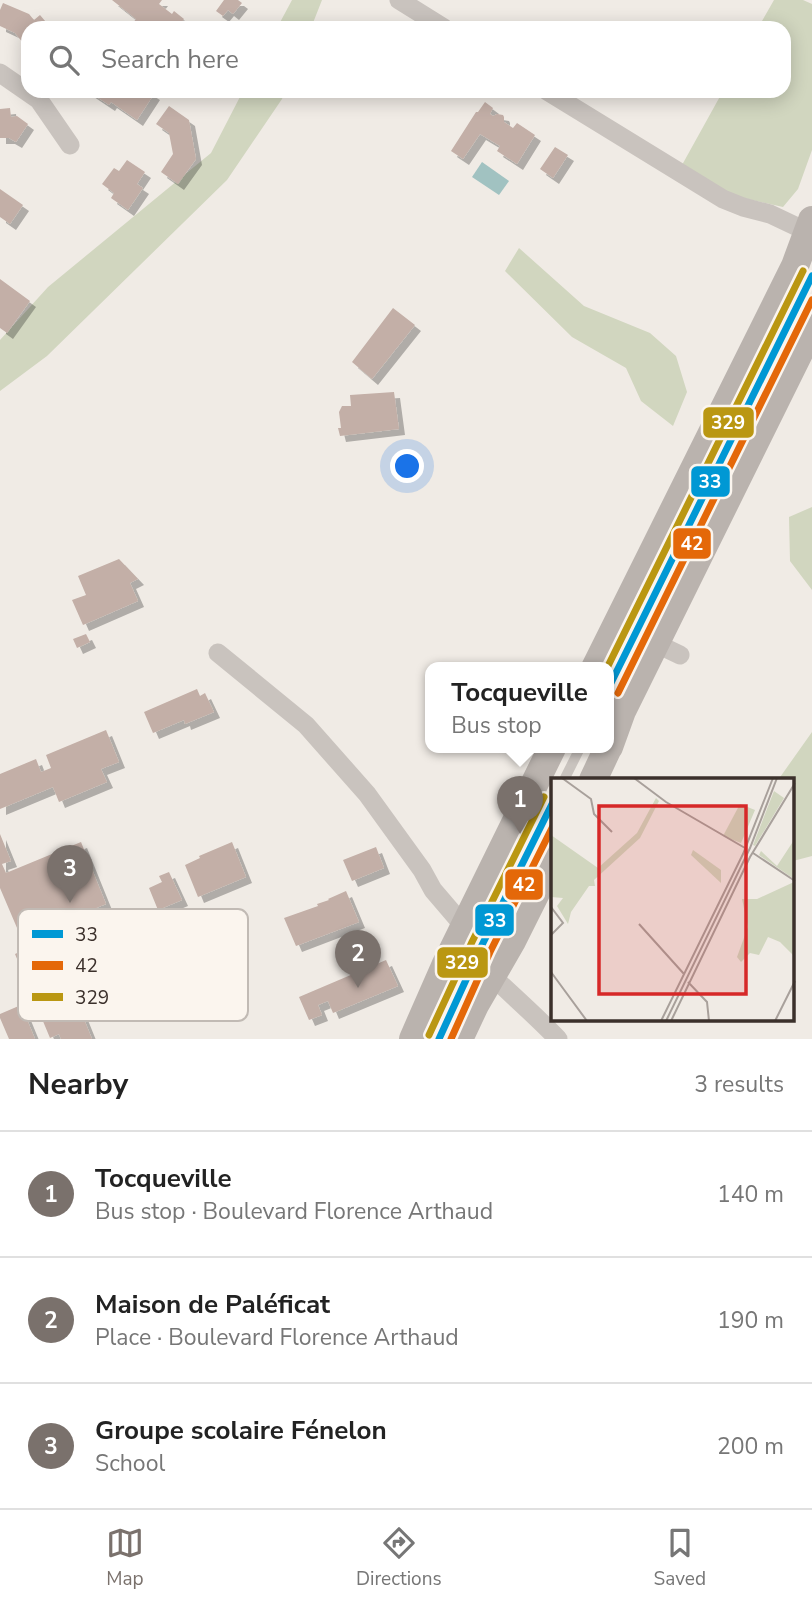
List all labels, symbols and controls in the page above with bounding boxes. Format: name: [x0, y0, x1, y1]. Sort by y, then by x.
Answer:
search box: [21, 21, 791, 98]
icon: search: [45, 41, 83, 79]
text: Search here: [101, 42, 239, 77]
line badge: 329: [702, 406, 755, 439]
text: 329: [711, 410, 745, 436]
your location: [390, 449, 424, 483]
line badge: 33: [690, 465, 731, 498]
text: 33: [699, 469, 721, 495]
line badge: 42: [672, 527, 712, 560]
text: 42: [681, 531, 703, 557]
popup: [425, 662, 614, 753]
text: Tocqueville: [451, 675, 588, 710]
text: Bus stop: [451, 710, 542, 741]
pin: 1: [497, 776, 543, 834]
inset map: [551, 778, 794, 1021]
pin: 3: [47, 845, 93, 903]
line badge: 42: [504, 868, 544, 901]
text: 42: [513, 872, 535, 898]
line badge: 33: [474, 903, 515, 937]
text: 33: [484, 908, 506, 934]
legend: [18, 909, 248, 1021]
text: 33: [75, 922, 98, 948]
pin: 2: [335, 930, 381, 988]
line badge: 329: [436, 946, 489, 979]
text: 329: [445, 950, 479, 976]
text: 42: [75, 953, 98, 979]
text: 329: [75, 985, 109, 1011]
text: Nearby: [28, 1064, 128, 1105]
text: 3 results: [694, 1069, 784, 1100]
text: Tocqueville: [95, 1161, 232, 1196]
text: 1: [44, 1179, 58, 1210]
text: 140 m: [717, 1179, 784, 1210]
text: Bus stop · Boulevard Florence Arthaud: [95, 1196, 493, 1227]
text: Maison de Paléficat: [95, 1287, 330, 1322]
text: 2: [44, 1305, 58, 1336]
text: 190 m: [717, 1305, 784, 1336]
text: Place · Boulevard Florence Arthaud: [95, 1322, 459, 1353]
text: Groupe scolaire Fénelon: [95, 1413, 387, 1448]
text: 3: [44, 1431, 58, 1462]
text: 200 m: [717, 1431, 784, 1462]
text: School: [95, 1448, 165, 1479]
tab: Map: [106, 1524, 144, 1592]
tab: Directions: [356, 1524, 442, 1592]
tab: Saved: [654, 1524, 706, 1592]

